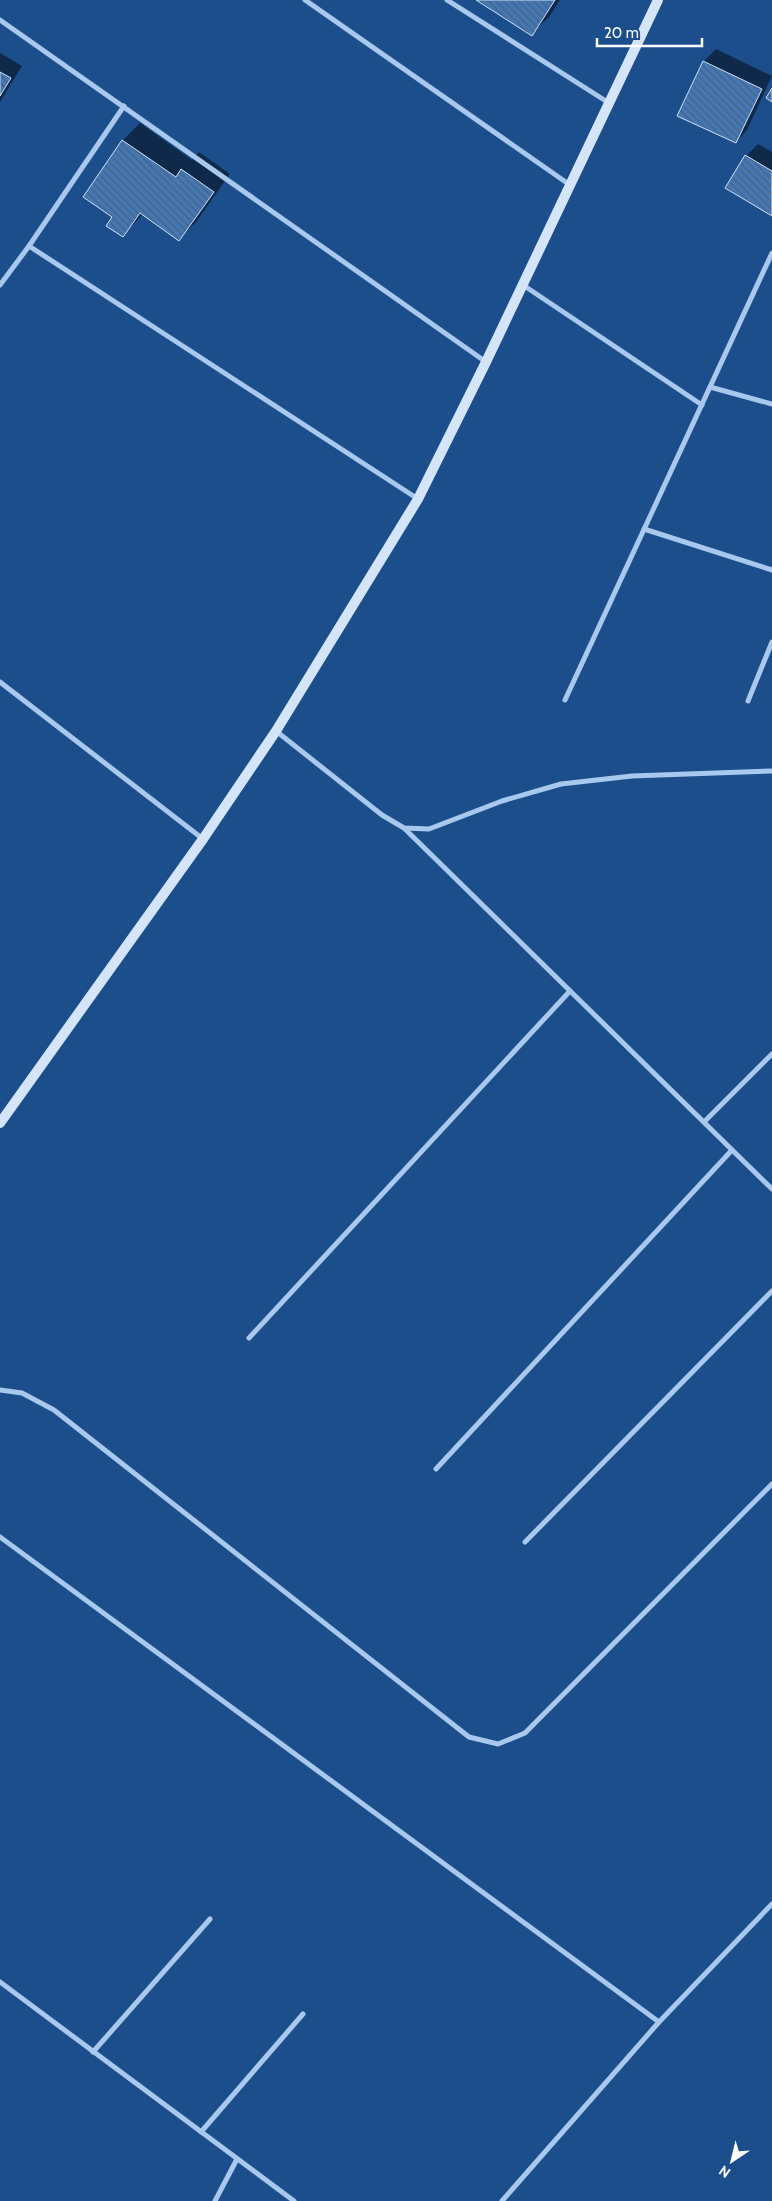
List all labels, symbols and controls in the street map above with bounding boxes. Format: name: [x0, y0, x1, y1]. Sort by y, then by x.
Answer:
scale bar: [597, 15, 702, 47]
text: 20 m: [604, 24, 639, 42]
north arrow: [707, 2136, 757, 2186]
text: N: [715, 2161, 734, 2182]

